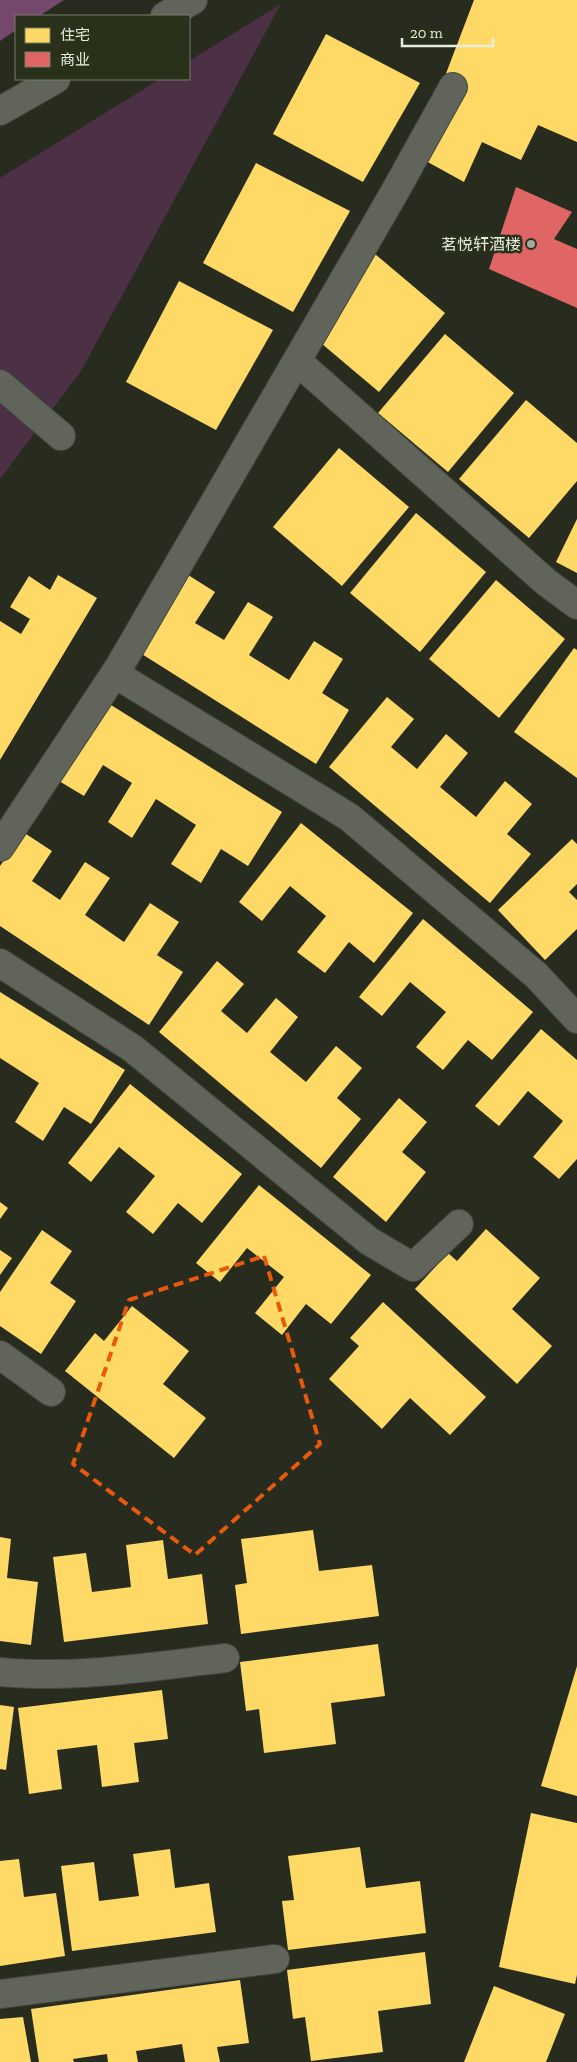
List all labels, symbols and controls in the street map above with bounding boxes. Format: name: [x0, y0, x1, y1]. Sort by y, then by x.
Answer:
legend: [15, 15, 190, 80]
scale bar: [402, 15, 493, 47]
text: 20 m: [410, 24, 443, 42]
text: 住宅: [60, 26, 90, 44]
text: 商业: [60, 51, 90, 69]
place label: 茗悦轩酒楼: [441, 235, 521, 254]
marker: 茗悦轩酒楼: [525, 238, 537, 250]

